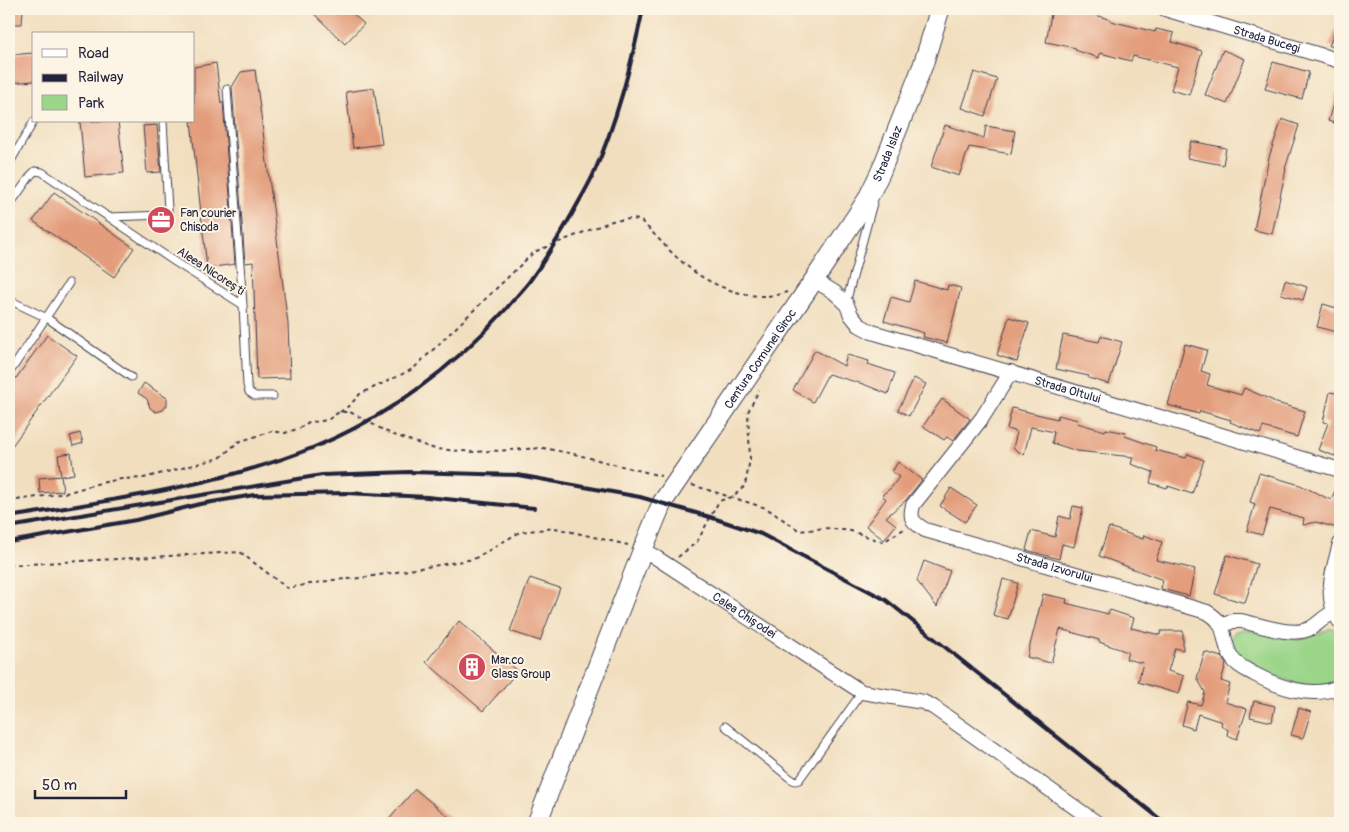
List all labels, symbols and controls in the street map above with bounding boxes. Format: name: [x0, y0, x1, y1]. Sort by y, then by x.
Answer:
street label: Strada Bucegi: [1231, 23, 1302, 57]
legend: [32, 32, 195, 122]
text: Road: [78, 44, 109, 63]
text: Railway: [78, 68, 124, 87]
text: Park: [78, 94, 105, 113]
street label: Strada Islaz: [870, 124, 906, 185]
office icon: Fan courier Chisoda: [146, 205, 176, 235]
place label: Fan courier Chisoda: [180, 206, 237, 235]
street label: Aleea Nicorești: [174, 244, 247, 299]
street label: Centura Comunei Giroc: [721, 306, 800, 412]
street label: Strada Oltului: [1033, 373, 1102, 407]
street label: Strada Izvorului: [1014, 550, 1094, 586]
street label: Calea Chișodei: [709, 589, 779, 642]
building icon: Mar.co Glass Group: [457, 652, 487, 682]
place label: Mar.co Glass Group: [491, 653, 551, 682]
scale bar: [35, 767, 126, 799]
text: 50 m: [42, 776, 77, 795]

